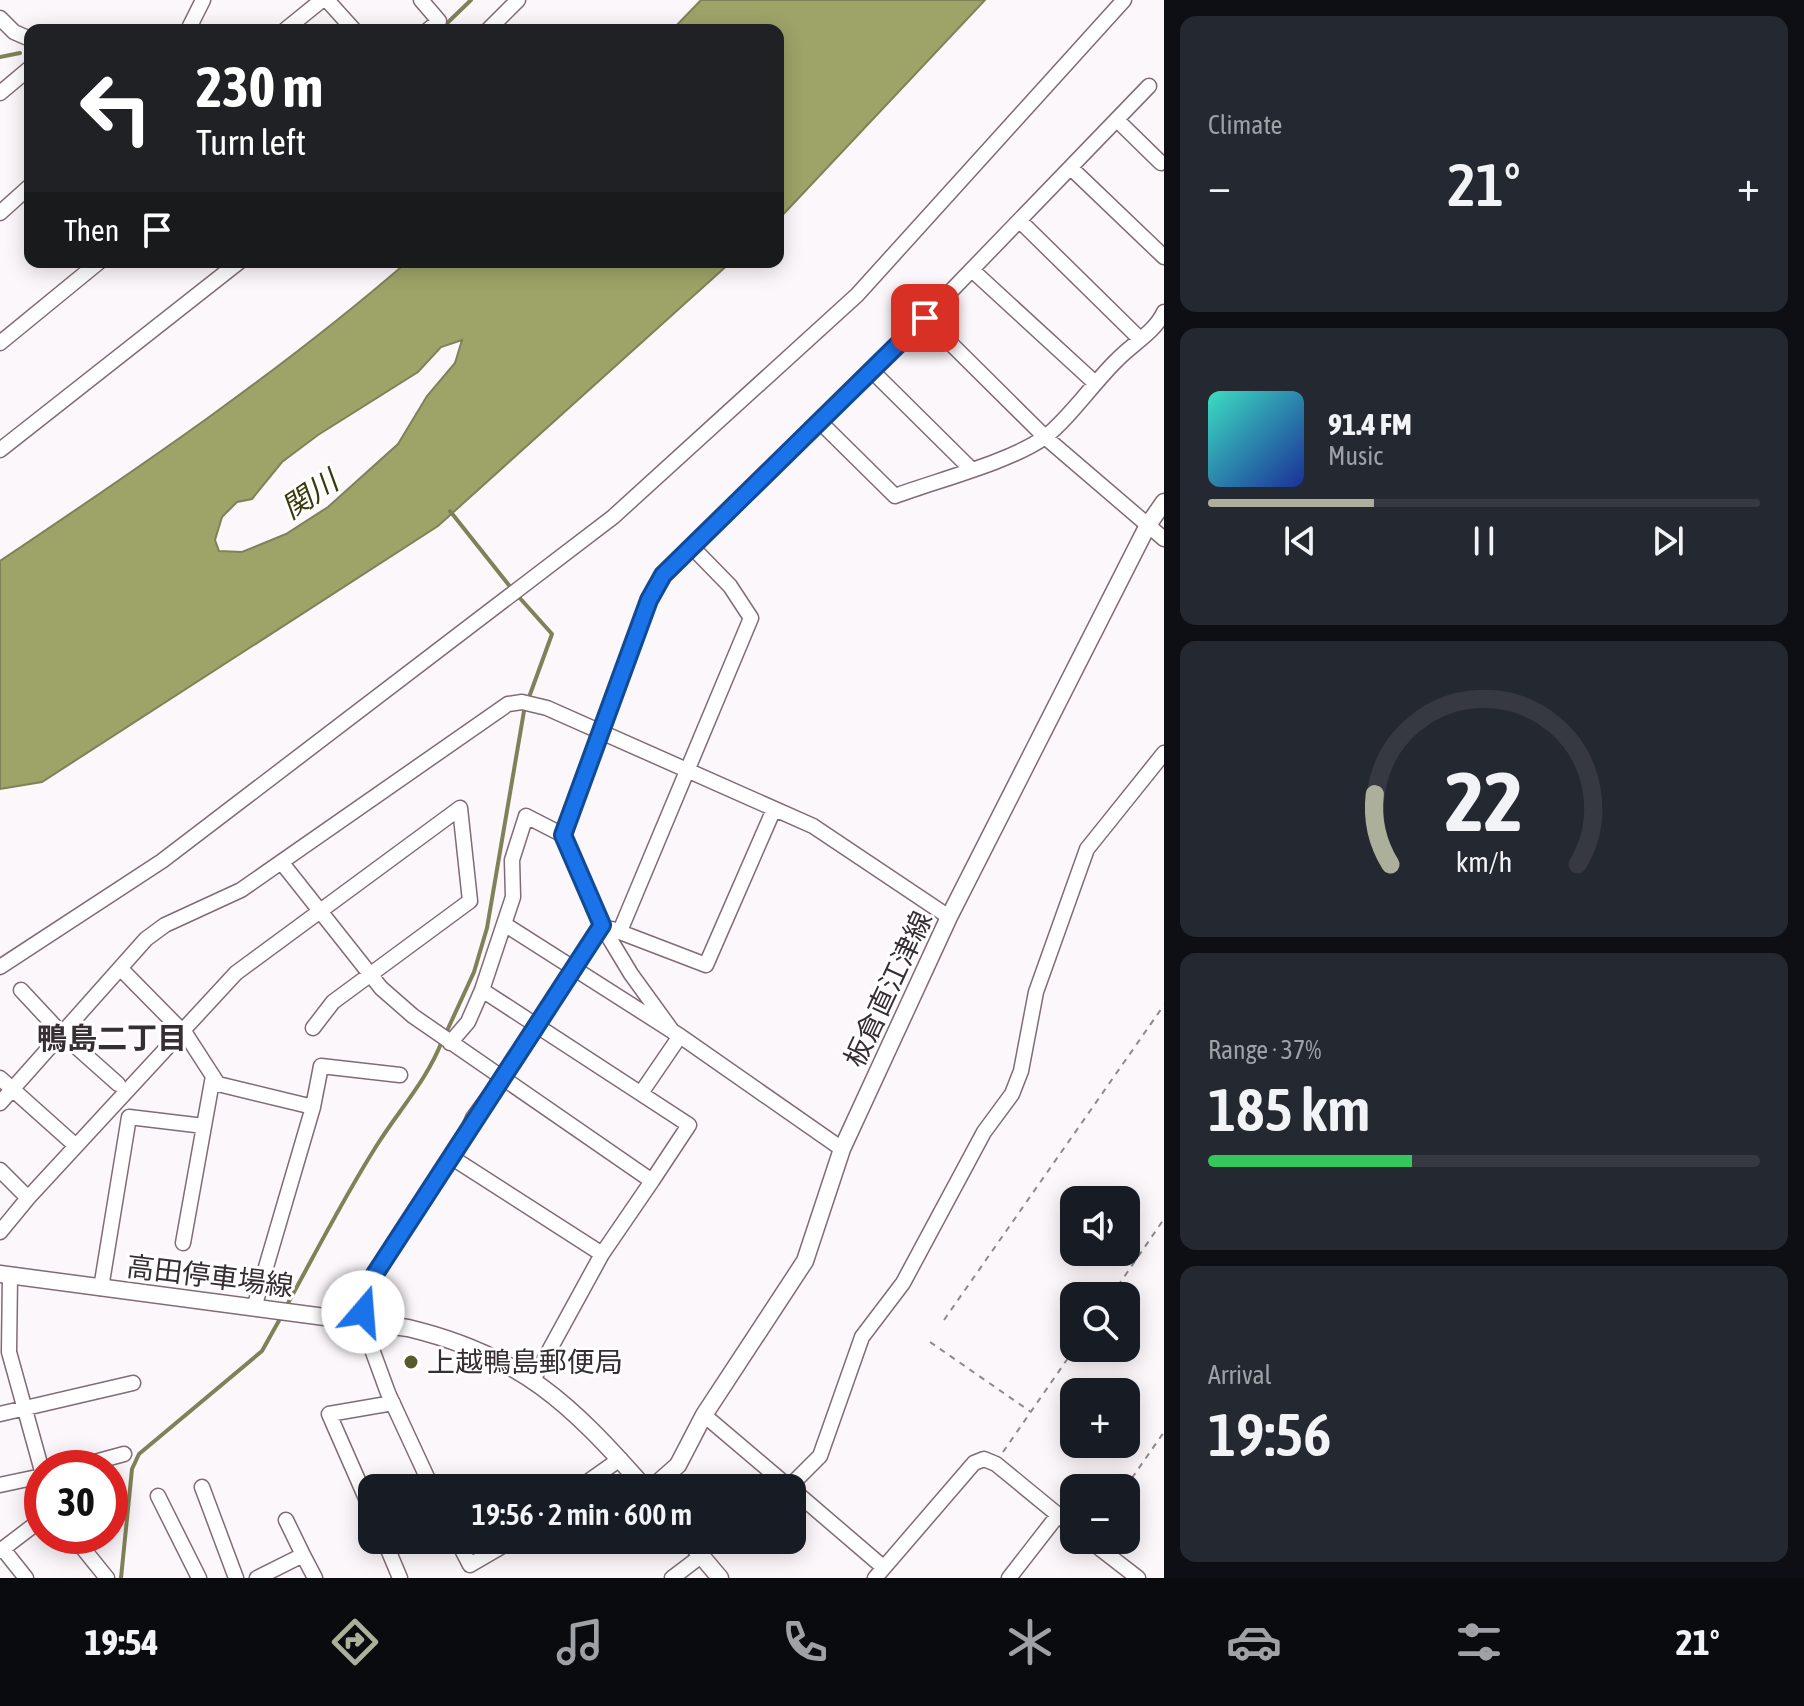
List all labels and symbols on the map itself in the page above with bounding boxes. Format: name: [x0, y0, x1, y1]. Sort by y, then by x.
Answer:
pin: [891, 284, 959, 352]
water label: 関川: [275, 462, 346, 525]
street label: 板倉直江津線: [838, 906, 938, 1072]
district label: 鴨島二丁目: [37, 1021, 187, 1055]
street label: 高田停車場線: [125, 1250, 295, 1302]
position arrow: [321, 1270, 405, 1354]
place label: 上越鴨島郵便局: [427, 1346, 623, 1378]
marker: 上越鴨島郵便局: [402, 1353, 420, 1371]
speed limit sign: 30: [24, 1450, 128, 1554]

